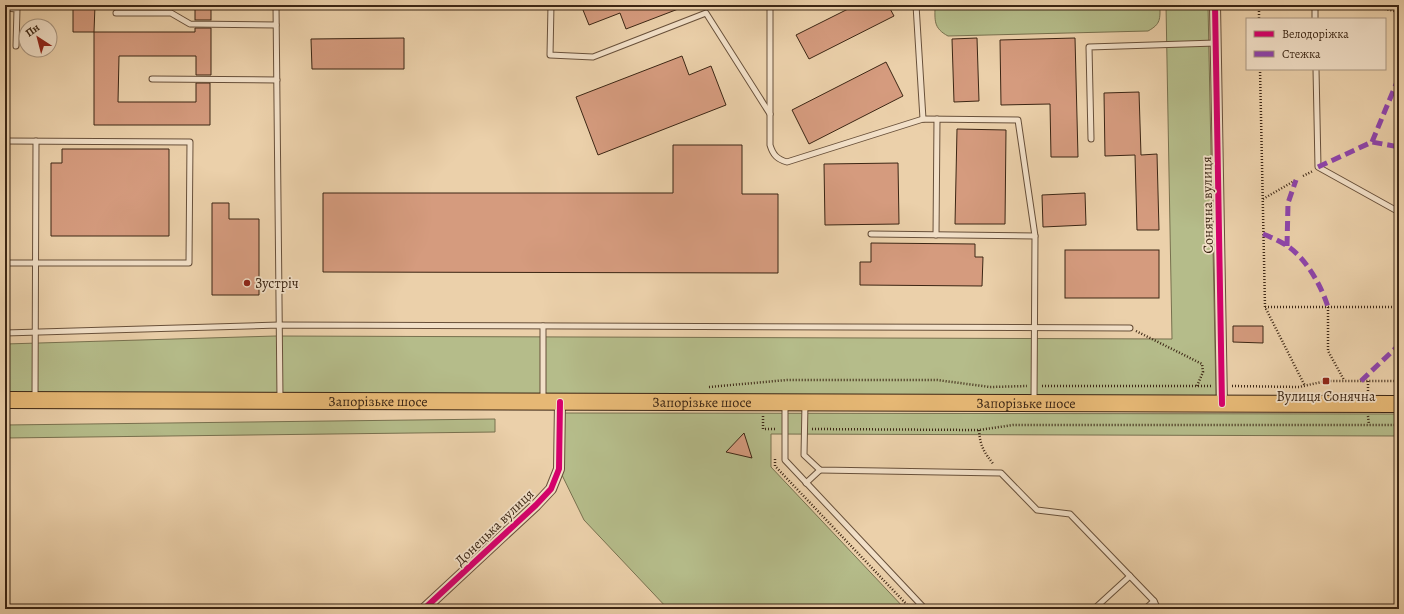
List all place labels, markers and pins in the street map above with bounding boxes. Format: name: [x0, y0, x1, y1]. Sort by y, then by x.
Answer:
place label: Зустріч: [255, 274, 299, 293]
marker: Зустріч: [242, 278, 252, 288]
marker: Вулиця Сонячна: [1321, 376, 1331, 386]
place label: Вулиця Сонячна: [1277, 387, 1376, 406]

